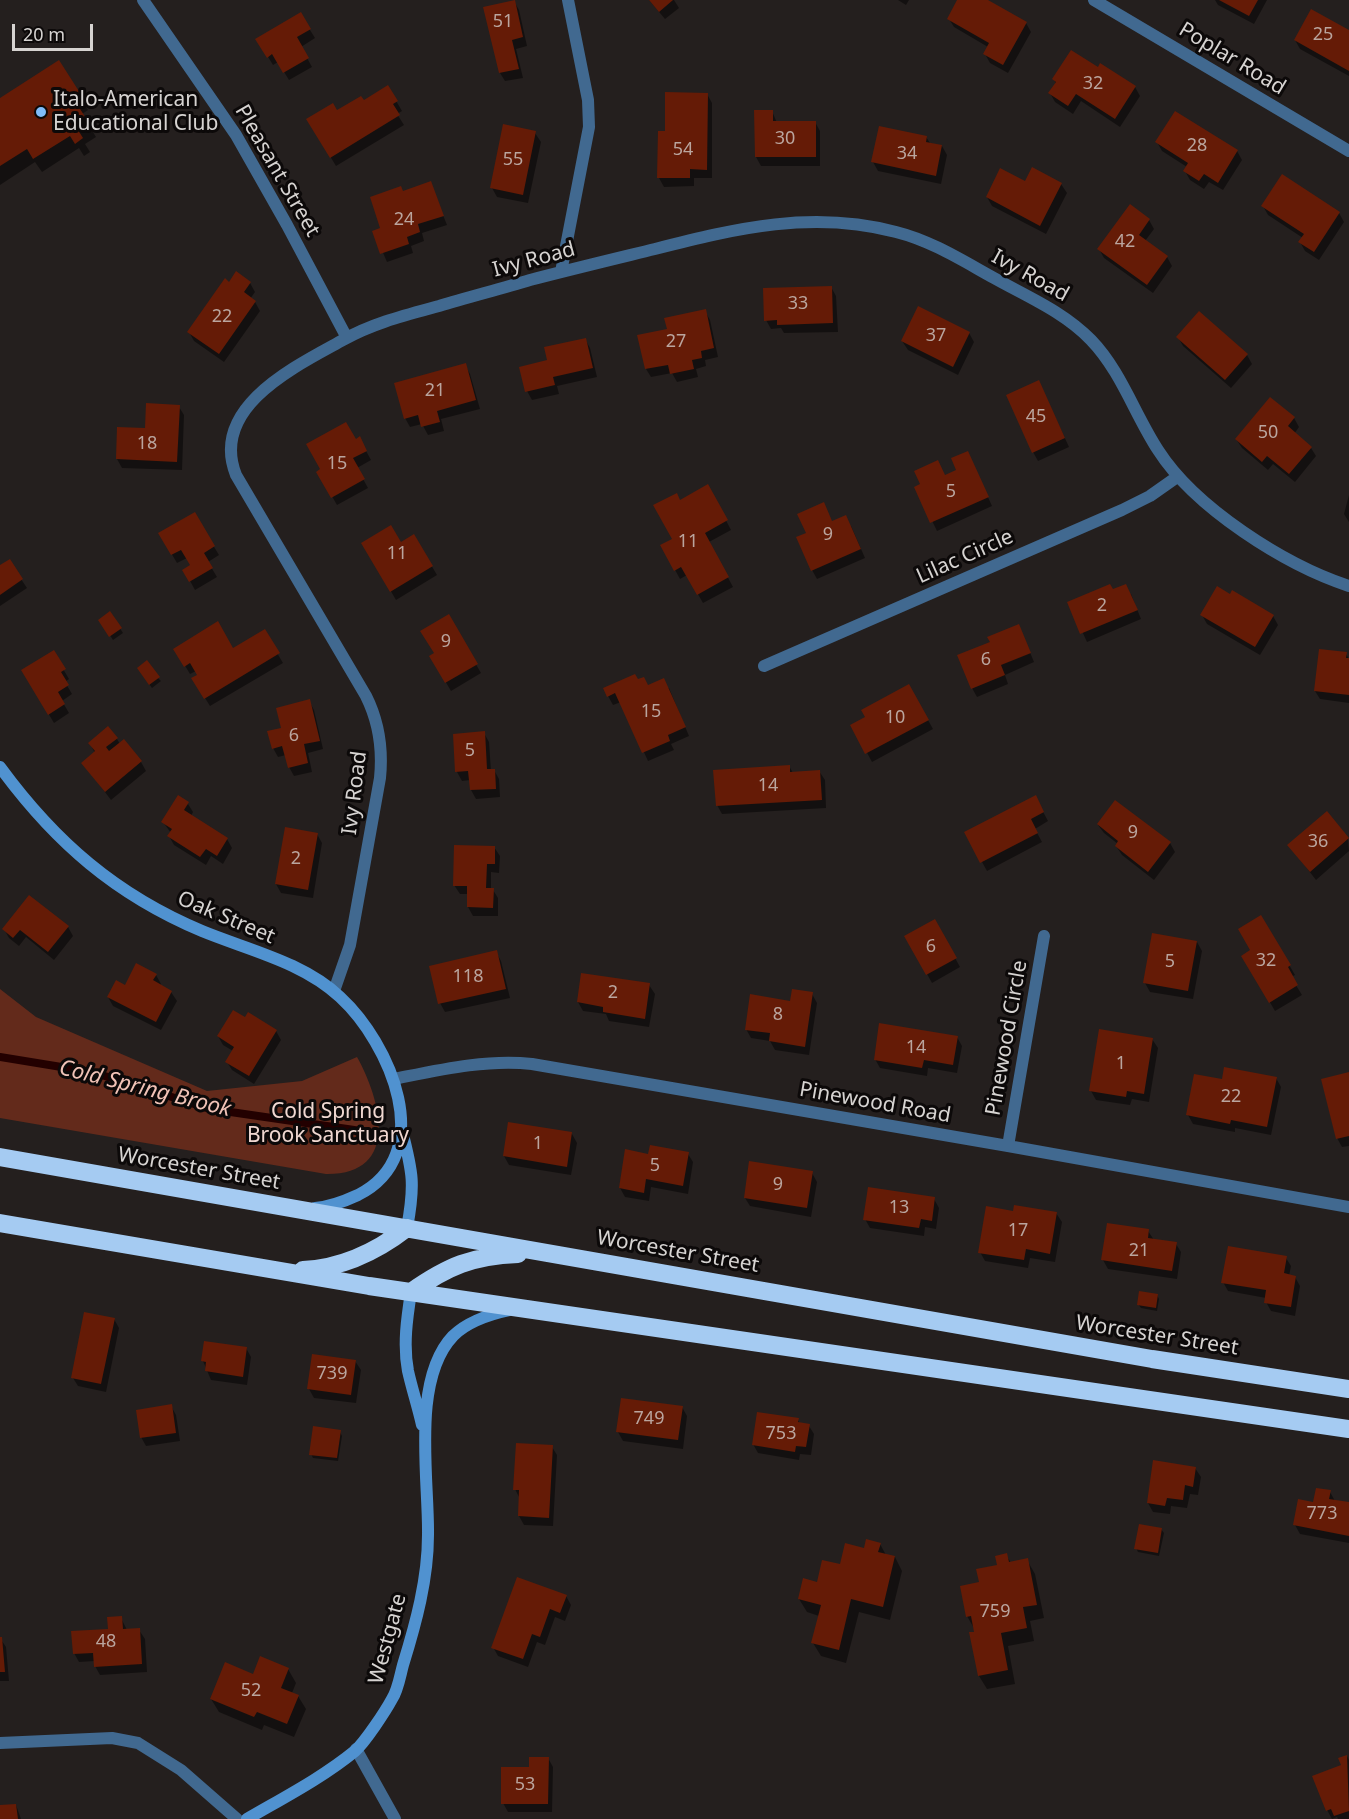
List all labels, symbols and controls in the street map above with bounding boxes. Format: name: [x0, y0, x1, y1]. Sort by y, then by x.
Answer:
house number: 51: [493, 11, 513, 33]
scale bar: [15, 12, 96, 50]
street label: Poplar Road: [1174, 17, 1290, 101]
text: 20 m: [23, 22, 65, 46]
house number: 25: [1313, 24, 1333, 46]
house number: 32: [1083, 73, 1103, 95]
place label: Italo-American Educational Club: [53, 87, 218, 137]
street label: Pleasant Street: [229, 101, 325, 241]
marker: Italo-American Educational Club: [34, 105, 48, 119]
house number: 30: [775, 128, 795, 150]
house number: 28: [1187, 135, 1207, 157]
house number: 54: [673, 139, 693, 161]
house number: 34: [897, 143, 917, 165]
house number: 55: [503, 149, 523, 171]
house number: 24: [394, 209, 414, 231]
house number: 42: [1115, 231, 1135, 253]
street label: Ivy Road: [490, 237, 578, 283]
street label: Ivy Road: [987, 245, 1073, 307]
house number: 33: [788, 293, 808, 315]
house number: 22: [212, 306, 232, 328]
house number: 37: [926, 325, 946, 347]
house number: 27: [666, 331, 686, 353]
house number: 21: [425, 380, 445, 402]
house number: 45: [1026, 406, 1046, 428]
house number: 50: [1258, 422, 1278, 444]
house number: 18: [137, 433, 157, 455]
house number: 15: [327, 453, 347, 475]
house number: 5: [946, 481, 956, 503]
house number: 9: [823, 524, 833, 546]
street label: Lilac Circle: [913, 524, 1017, 590]
house number: 11: [678, 531, 698, 553]
house number: 11: [387, 543, 407, 565]
house number: 2: [1097, 595, 1107, 617]
house number: 9: [441, 631, 451, 653]
house number: 6: [981, 649, 991, 671]
house number: 15: [641, 701, 661, 723]
house number: 10: [885, 707, 905, 729]
house number: 6: [289, 725, 299, 747]
house number: 5: [465, 740, 475, 762]
street label: Ivy Road: [337, 750, 373, 836]
house number: 14: [758, 775, 778, 797]
house number: 9: [1128, 822, 1138, 844]
house number: 36: [1308, 831, 1328, 853]
house number: 2: [291, 848, 301, 870]
street label: Oak Street: [173, 886, 279, 950]
house number: 6: [926, 936, 936, 958]
house number: 32: [1256, 950, 1276, 972]
house number: 5: [1165, 951, 1175, 973]
street label: Pinewood Circle: [981, 958, 1033, 1118]
house number: 118: [453, 966, 483, 988]
house number: 2: [608, 982, 618, 1004]
house number: 8: [773, 1004, 783, 1026]
house number: 14: [906, 1037, 926, 1059]
house number: 1: [1116, 1053, 1126, 1075]
water label: Cold Spring Brook: [56, 1055, 234, 1123]
street label: Pinewood Road: [797, 1077, 953, 1129]
house number: 22: [1221, 1086, 1241, 1108]
park label: Cold Spring Brook Sanctuary: [247, 1099, 409, 1149]
house number: 1: [533, 1133, 543, 1155]
street label: Worcester Street: [116, 1142, 282, 1196]
house number: 5: [650, 1155, 660, 1177]
house number: 9: [773, 1174, 783, 1196]
house number: 13: [889, 1197, 909, 1219]
house number: 17: [1008, 1220, 1028, 1242]
street label: Worcester Street: [595, 1225, 761, 1279]
house number: 21: [1129, 1240, 1149, 1262]
street label: Worcester Street: [1074, 1311, 1240, 1361]
house number: 739: [317, 1363, 347, 1385]
house number: 749: [634, 1408, 664, 1430]
house number: 753: [766, 1423, 796, 1445]
house number: 773: [1307, 1503, 1337, 1525]
street label: Westgate: [364, 1591, 412, 1687]
house number: 759: [980, 1601, 1010, 1623]
house number: 48: [96, 1631, 116, 1653]
house number: 52: [241, 1680, 261, 1702]
house number: 53: [515, 1774, 535, 1796]

